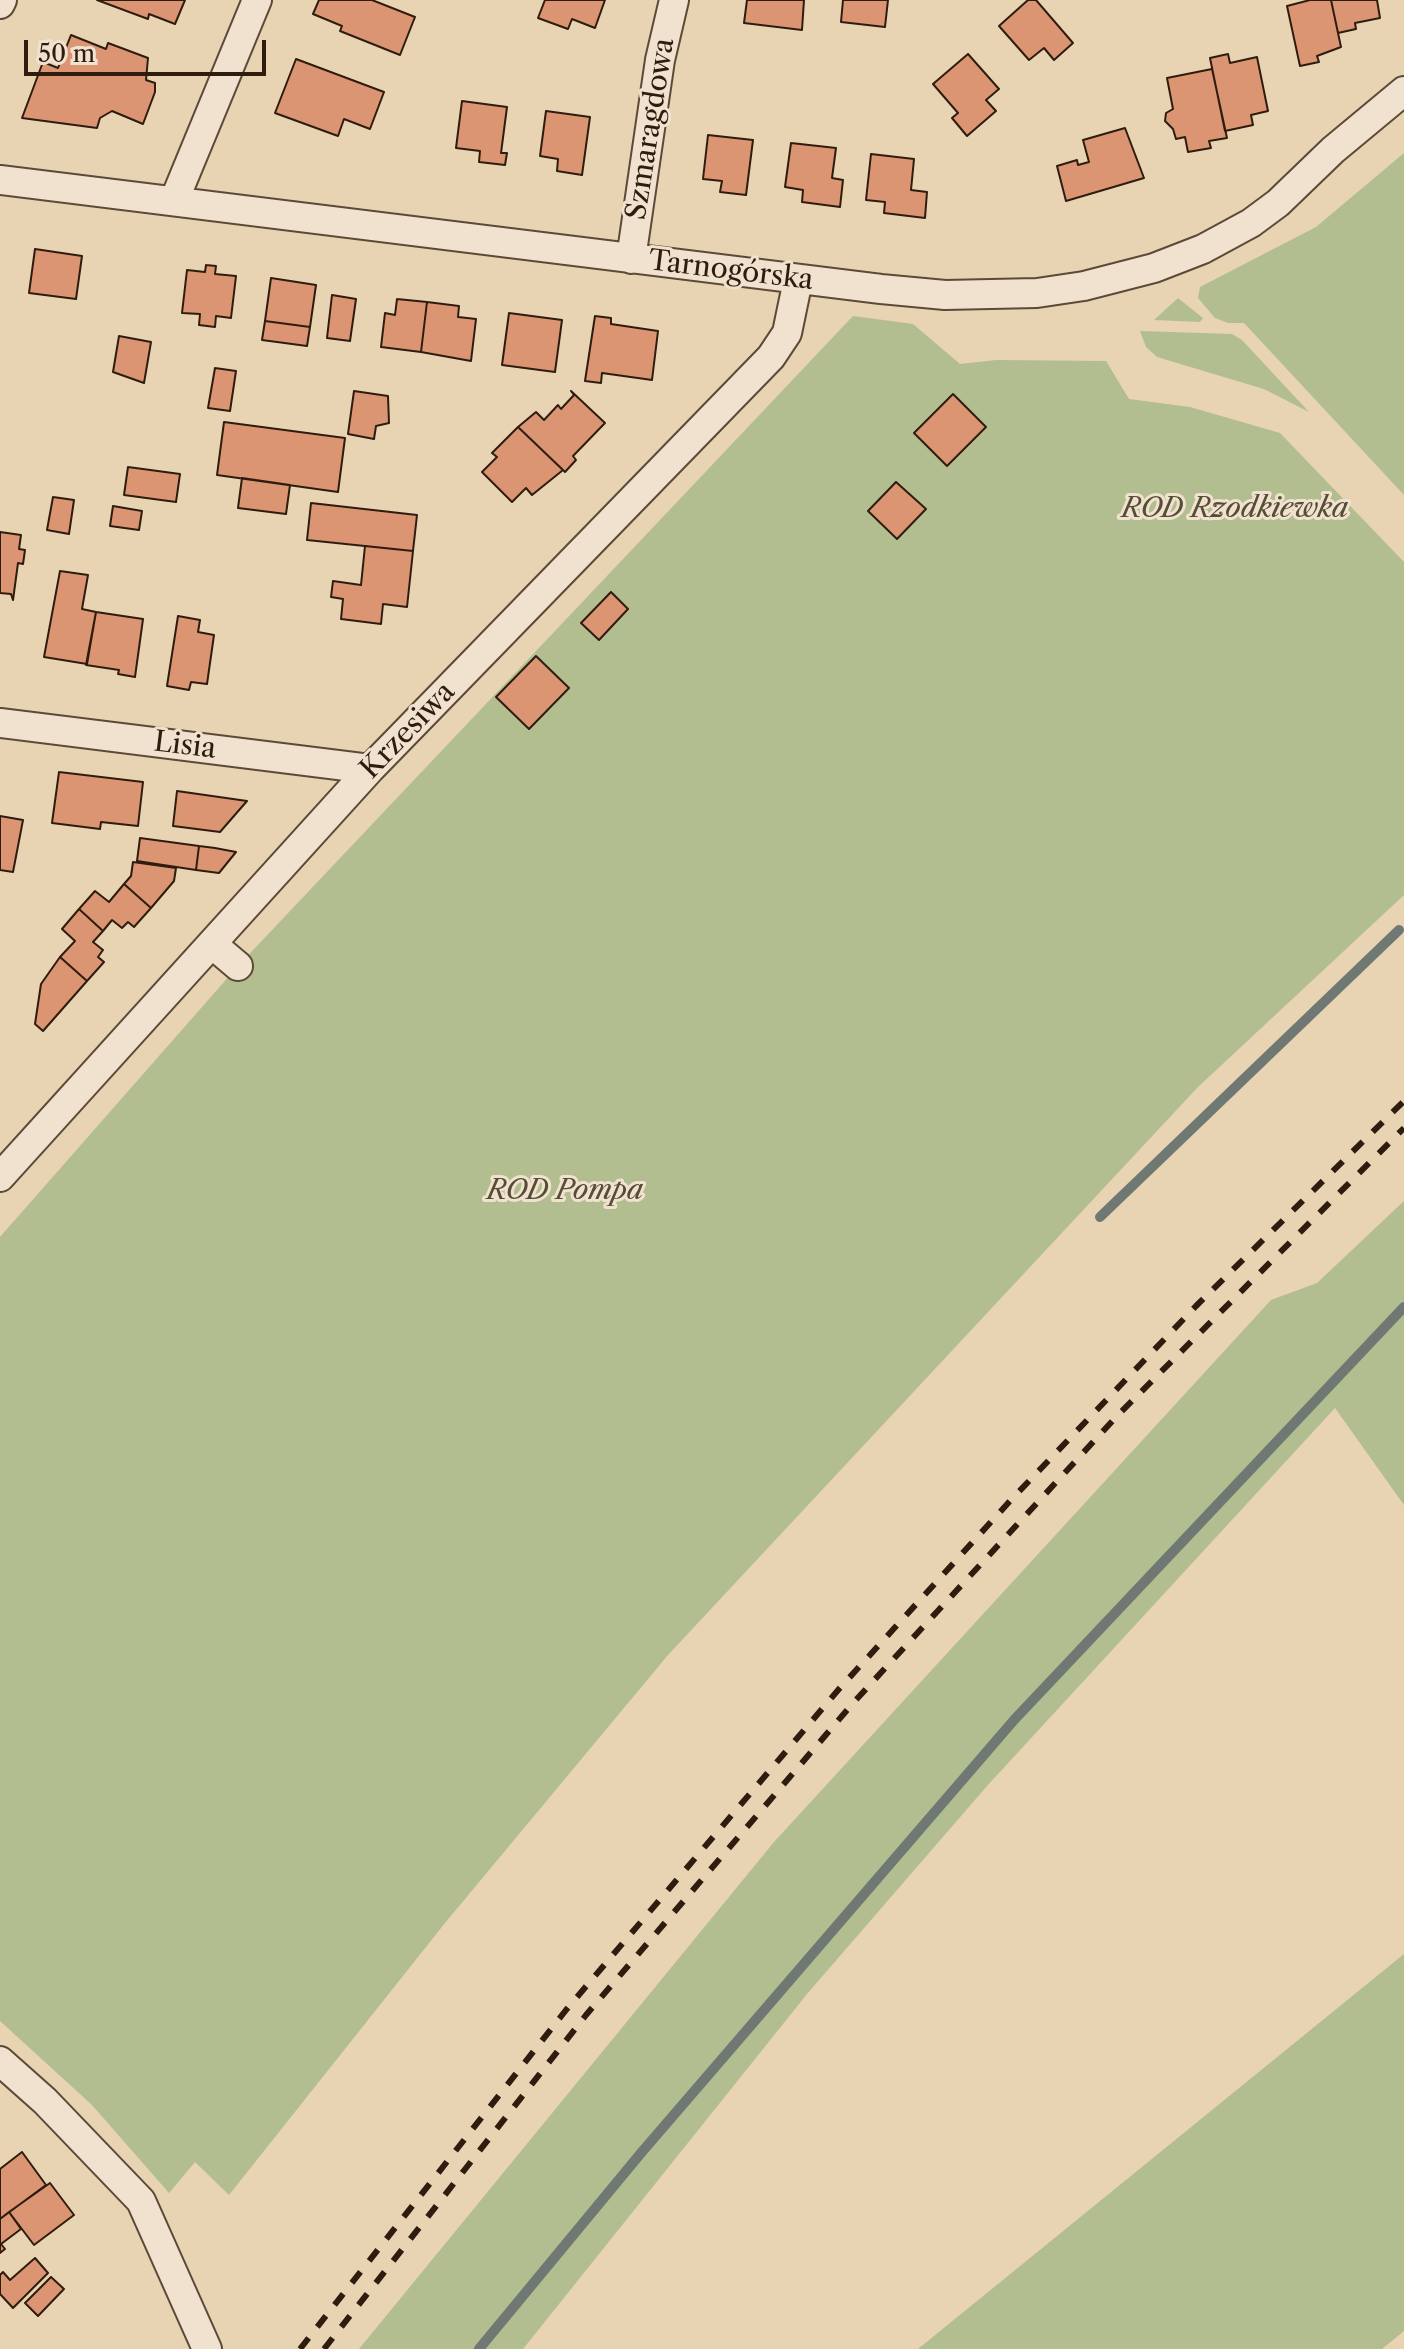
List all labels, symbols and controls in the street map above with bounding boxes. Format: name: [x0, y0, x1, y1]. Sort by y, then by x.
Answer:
scale bar: [28, 24, 270, 74]
street label: Szmaragdowa: [620, 36, 682, 222]
text: 50 m: [38, 39, 95, 68]
street label: Tarnogórska: [647, 244, 815, 298]
park label: ROD Rzodkiewka: [1122, 492, 1348, 526]
street label: Krzesiwa: [354, 676, 462, 786]
street label: Lisia: [152, 726, 218, 766]
park label: ROD Pompa: [487, 1174, 643, 1208]

